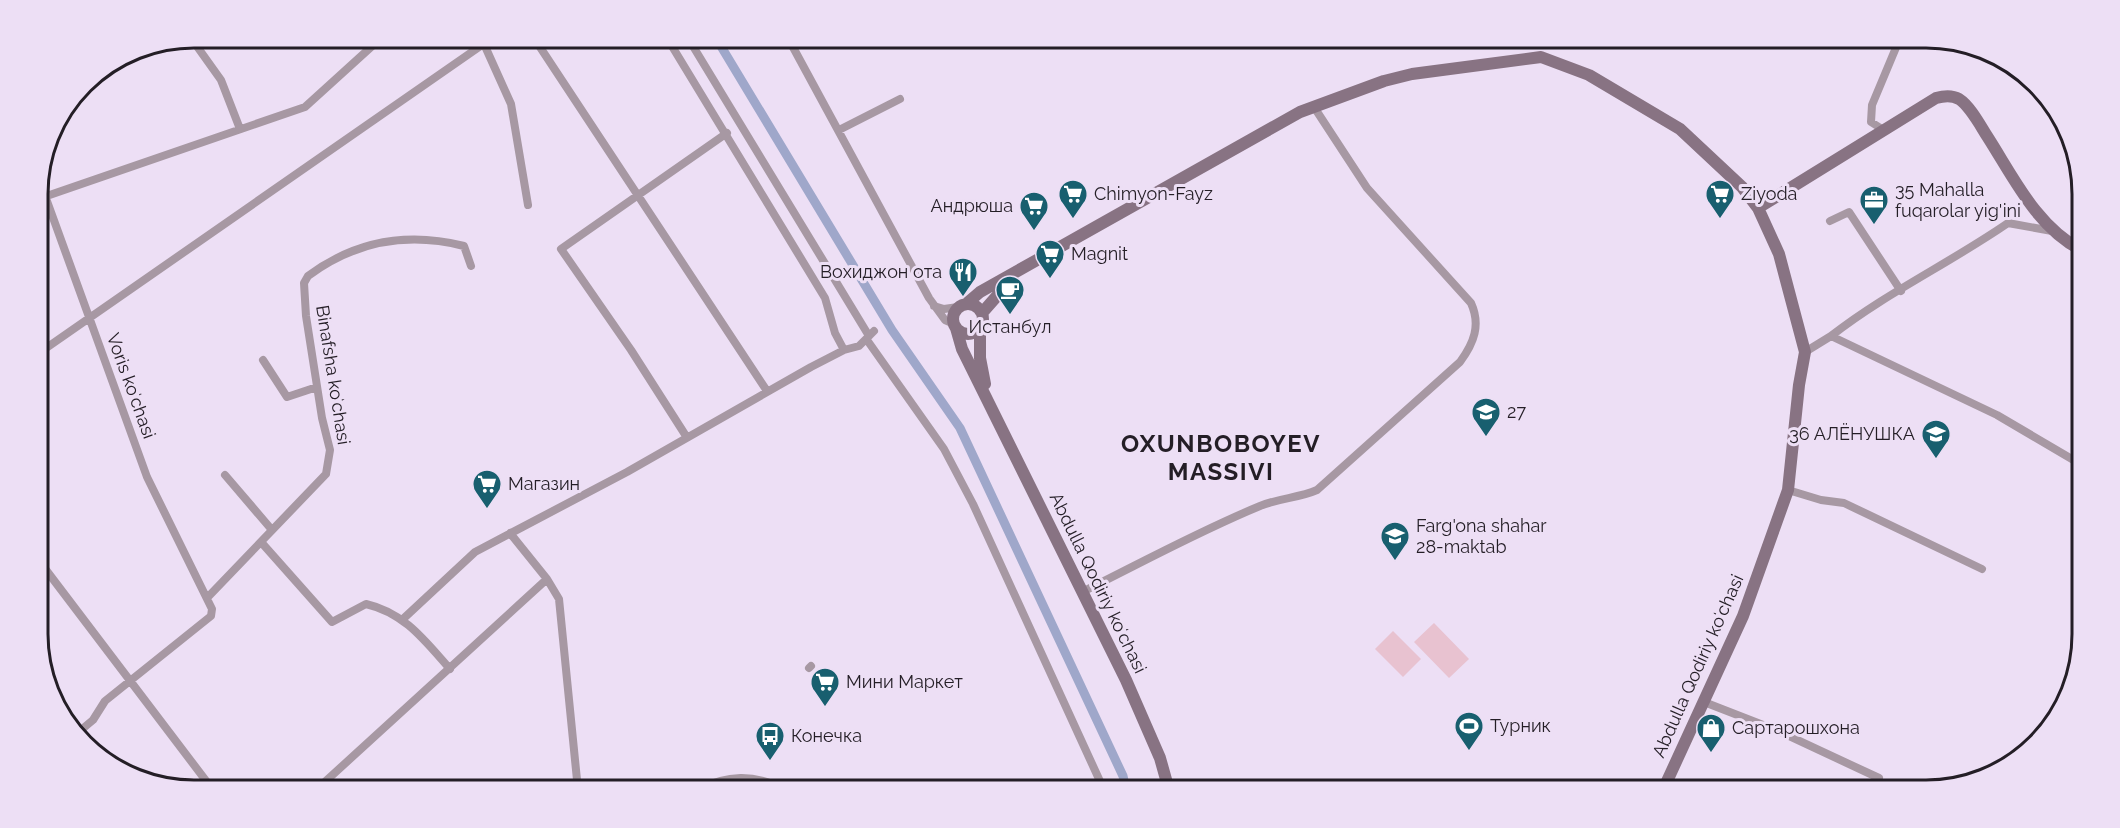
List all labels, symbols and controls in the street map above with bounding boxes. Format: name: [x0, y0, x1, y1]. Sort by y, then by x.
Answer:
supermarket icon: Chimyon-Fayz: [1057, 178, 1089, 220]
supermarket icon: Ziyoda: [1704, 178, 1736, 220]
place label: 35 Mahalla fuqarolar yig'ini: [1895, 179, 2021, 221]
place label: Chimyon-Fayz: [1094, 183, 1213, 204]
place label: Ziyoda: [1741, 183, 1797, 204]
office icon: 35 Mahalla fuqarolar yig'ini: [1858, 184, 1890, 226]
supermarket icon: Андрюша: [1018, 190, 1050, 232]
place label: Андрюша: [931, 195, 1013, 216]
supermarket icon: Magnit: [1034, 238, 1066, 280]
place label: Magnit: [1071, 243, 1128, 264]
restaurant icon: Вохиджон ота: [947, 256, 979, 298]
place label: Вохиджон ота: [820, 261, 942, 282]
cafe icon: Истанбул: [994, 274, 1026, 316]
street label: Binafsha koʻchasi: [312, 304, 355, 446]
place label: Истанбул: [968, 316, 1052, 337]
street label: Voris koʻchasi: [103, 330, 160, 441]
school or university icon: 27: [1470, 396, 1502, 438]
place label: 27: [1507, 401, 1526, 422]
school or university icon: 36 АЛЁНУШКА: [1920, 418, 1952, 460]
place label: 36 АЛЁНУШКА: [1789, 423, 1915, 444]
district label: OXUNBOBOYEV MASSIVI: [1121, 429, 1321, 486]
supermarket icon: Магазин: [471, 468, 503, 510]
place label: Магазин: [508, 473, 580, 494]
street label: Abdulla Qodiriy koʻchasi: [1046, 489, 1151, 676]
place label: Farg'ona shahar 28-maktab: [1416, 515, 1547, 557]
school or university icon: Farg'ona shahar 28-maktab: [1379, 520, 1411, 562]
street label: Abdulla Qodiriy koʻchasi: [1648, 571, 1747, 761]
supermarket icon: Мини Маркет: [809, 666, 841, 708]
place label: Мини Маркет: [846, 671, 963, 692]
sports icon: Турник: [1453, 710, 1485, 752]
shop icon: Сартарошхона: [1695, 712, 1727, 754]
place label: Турник: [1490, 715, 1551, 736]
place label: Сартарошхона: [1732, 717, 1860, 738]
bus stop icon: Конечка: [754, 720, 786, 762]
place label: Конечка: [791, 725, 862, 746]

